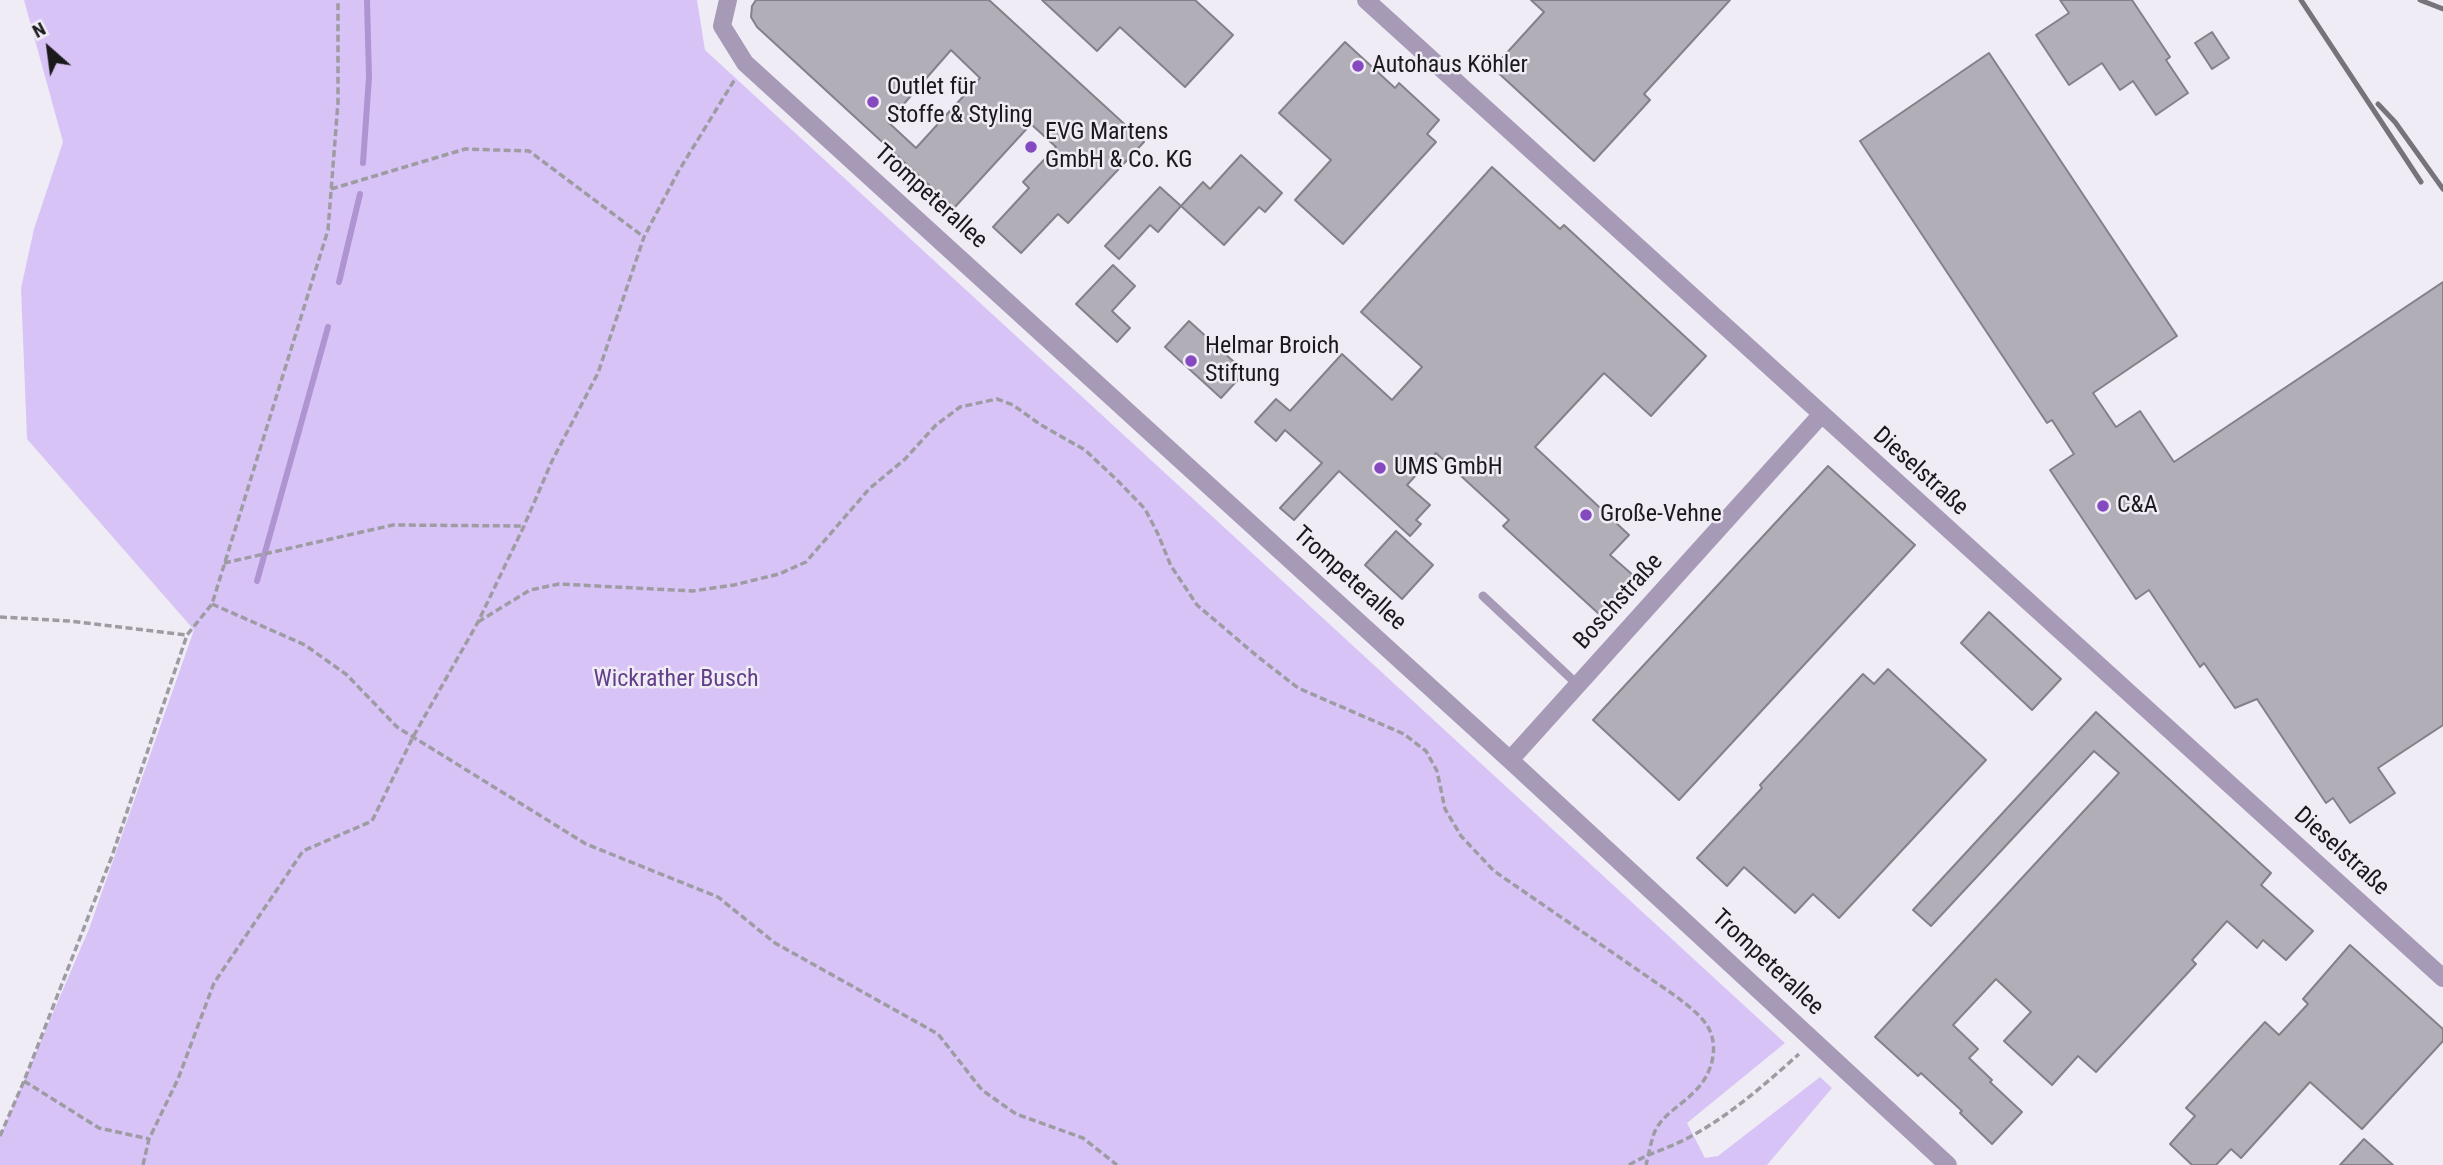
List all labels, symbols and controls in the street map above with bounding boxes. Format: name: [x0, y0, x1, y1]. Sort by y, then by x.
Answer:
north arrow: [14, 14, 84, 84]
text: N: [28, 17, 49, 43]
place label: Autohaus Köhler: [1372, 52, 1528, 80]
marker: Autohaus Köhler: [1350, 58, 1366, 74]
place label: Outlet für Stoffe & Styling: [887, 74, 1033, 130]
marker: Outlet für Stoffe & Styling: [865, 94, 881, 110]
place label: EVG Martens GmbH & Co. KG: [1045, 119, 1192, 175]
street label: Trompeterallee: [868, 139, 992, 255]
marker: EVG Martens GmbH & Co. KG: [1023, 139, 1039, 155]
place label: Helmar Broich Stiftung: [1205, 333, 1339, 389]
marker: Helmar Broich Stiftung: [1183, 353, 1199, 369]
street label: Dieselstraße: [1866, 422, 1974, 522]
place label: UMS GmbH: [1394, 454, 1503, 482]
marker: UMS GmbH: [1372, 460, 1388, 476]
place label: C&A: [2117, 492, 2158, 520]
marker: C&A: [2095, 498, 2111, 514]
place label: Große-Vehne: [1600, 501, 1722, 529]
marker: Große-Vehne: [1578, 507, 1594, 523]
street label: Trompeterallee: [1287, 521, 1411, 637]
street label: Boschstraße: [1569, 548, 1669, 656]
park label: Wickrather Busch: [593, 666, 759, 694]
street label: Dieselstraße: [2287, 802, 2395, 902]
street label: Trompeterallee: [1705, 904, 1829, 1022]

